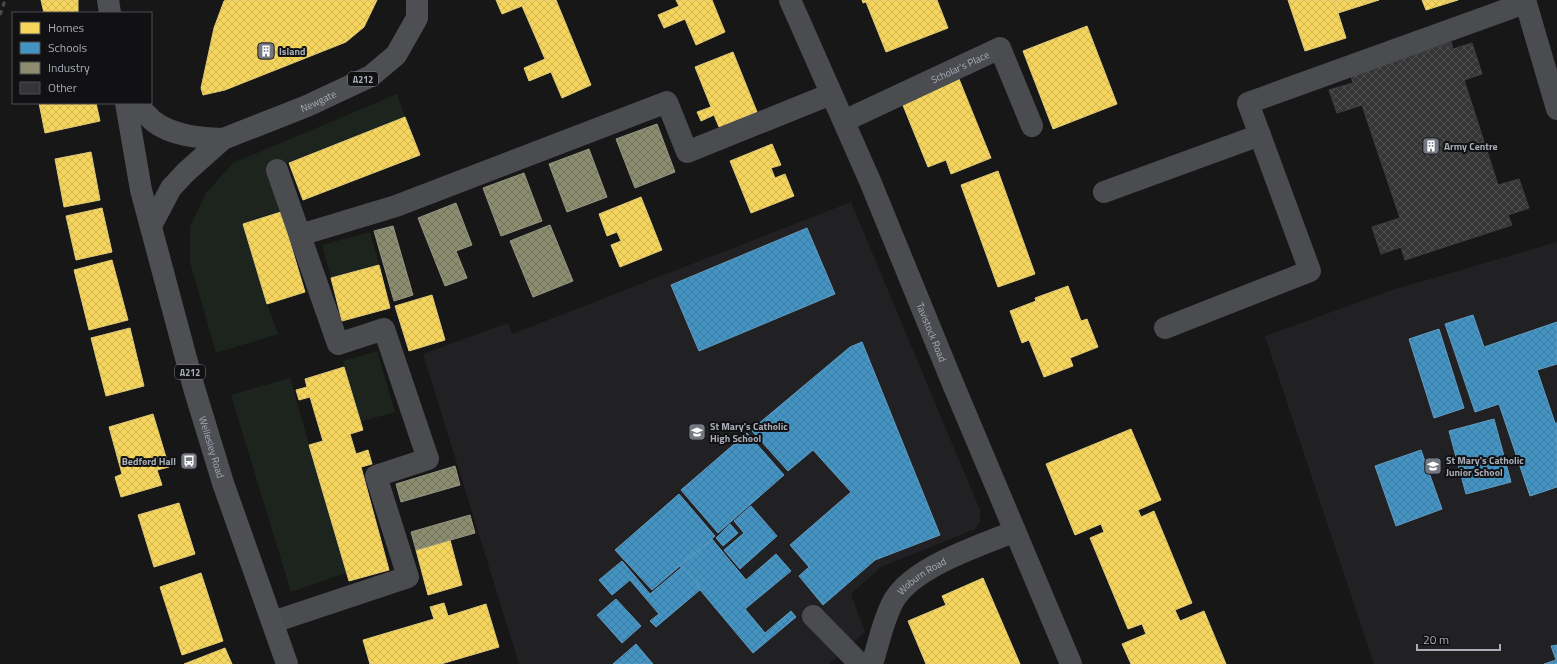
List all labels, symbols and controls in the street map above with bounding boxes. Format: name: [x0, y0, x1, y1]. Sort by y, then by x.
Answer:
legend: [12, 12, 152, 104]
text: Homes: [48, 18, 84, 37]
text: Schools: [48, 38, 88, 57]
building icon: Island: [256, 41, 276, 61]
place label: Island: [279, 44, 305, 59]
street label: Scholar's Place: [928, 47, 992, 87]
text: Industry: [48, 58, 90, 77]
road number: A212: [348, 72, 378, 86]
text: Other: [48, 78, 77, 97]
street label: Newgate: [298, 86, 339, 115]
building icon: Army Centre: [1421, 136, 1441, 156]
place label: Army Centre: [1444, 139, 1498, 154]
street label: Tavistock Road: [913, 300, 951, 364]
road number: A212: [175, 365, 205, 379]
street label: Wellesley Road: [196, 414, 229, 480]
place label: St Mary's Catholic High School: [710, 419, 788, 446]
school or university icon: St Mary's Catholic High School: [687, 422, 707, 442]
bus stop icon: Bedford Hall: [179, 451, 199, 471]
place label: St Mary's Catholic Junior School: [1446, 453, 1524, 480]
place label: Bedford Hall: [122, 454, 176, 469]
school or university icon: St Mary's Catholic Junior School: [1423, 456, 1443, 476]
street label: Woburn Road: [893, 553, 949, 598]
scale bar: [1417, 626, 1500, 652]
text: 20 m: [1423, 630, 1449, 649]

